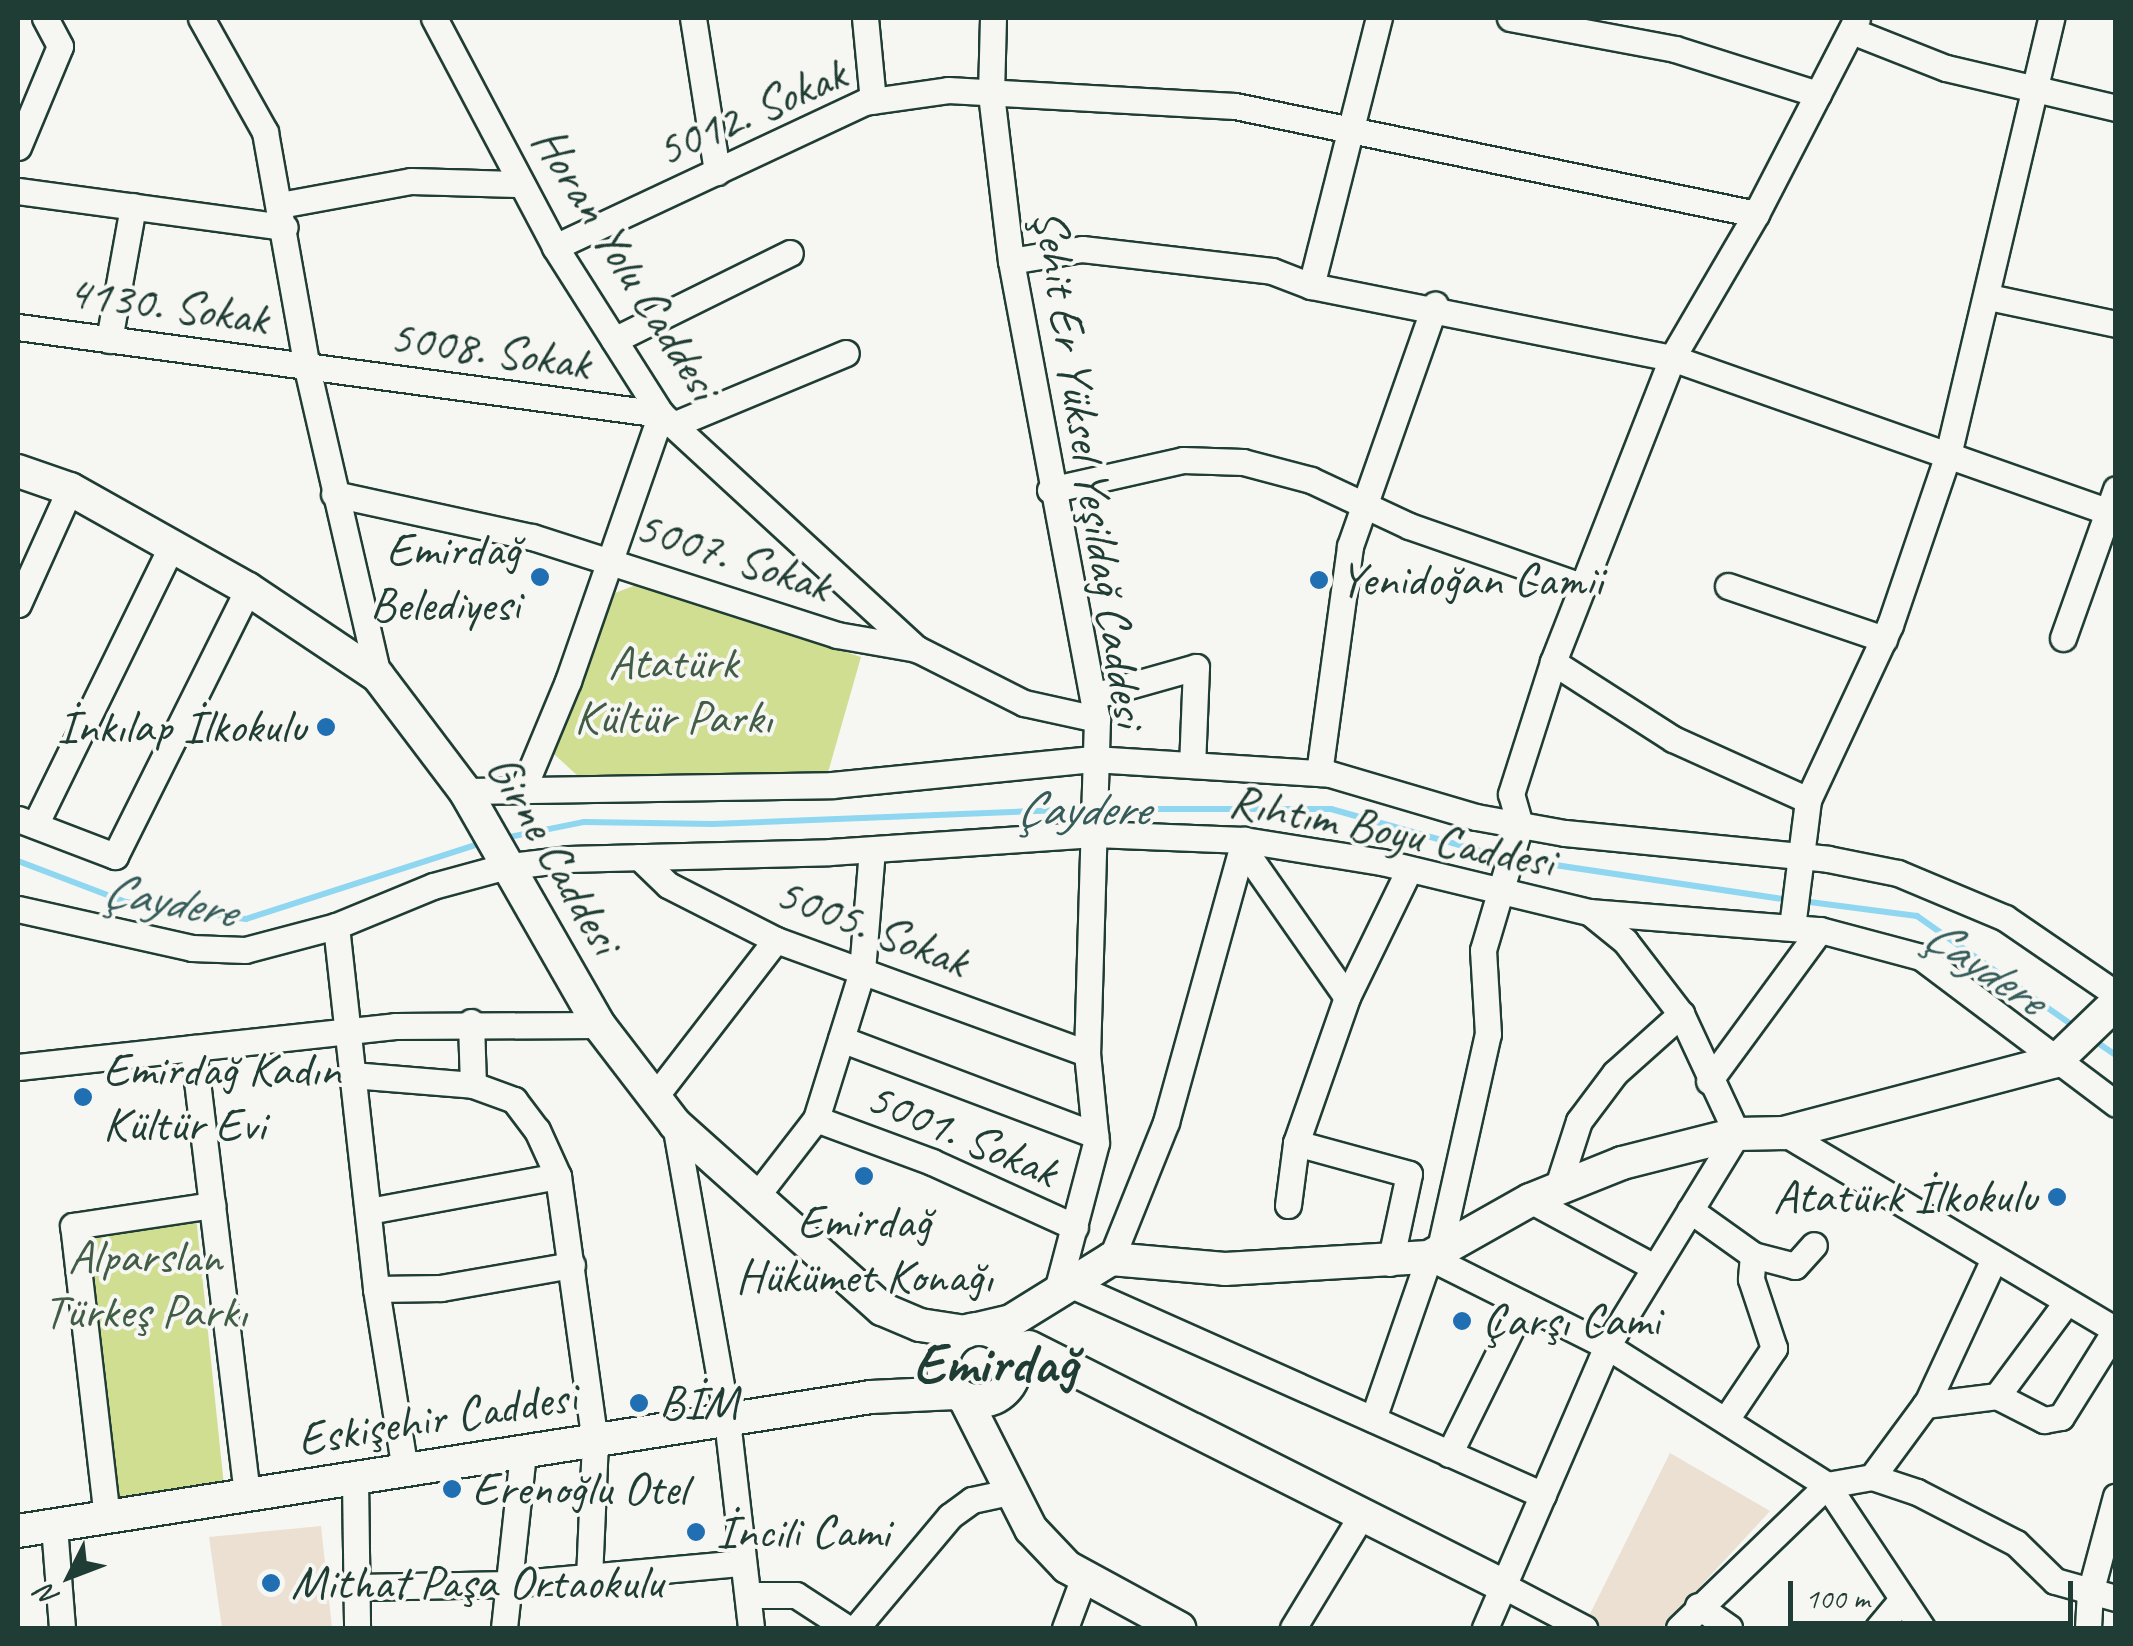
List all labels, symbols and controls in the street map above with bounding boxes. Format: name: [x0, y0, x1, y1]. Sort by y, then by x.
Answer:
street label: 5012. Sokak: [647, 45, 855, 179]
street label: Horan Yolu Caddesi: [519, 116, 733, 410]
street label: Şehit Er Yüksel Yeşildağ Caddesi: [1021, 205, 1159, 731]
street label: 4130. Sokak: [64, 262, 272, 348]
street label: 5008. Sokak: [386, 307, 594, 393]
street label: 5007. Sokak: [628, 497, 838, 615]
place label: Emirdağ Belediyesi: [370, 520, 520, 633]
place label: Yenidoğan Camii: [1339, 551, 1602, 609]
marker: Emirdağ Belediyesi: [529, 566, 551, 588]
marker: Yenidoğan Camii: [1308, 569, 1330, 591]
park label: Atatürk Kültür Parkı: [574, 633, 772, 746]
place label: İnkılap İlkokulu: [57, 698, 306, 756]
marker: İnkılap İlkokulu: [315, 716, 337, 738]
street label: Girne Caddesi: [474, 744, 634, 964]
street label: Rıhtım Boyu Caddesi: [1225, 771, 1559, 891]
water label: Çaydere: [1016, 779, 1148, 839]
water label: Çaydere: [99, 859, 239, 941]
street label: 5005. Sokak: [768, 864, 976, 990]
water label: Çaydere: [1913, 904, 2057, 1028]
place label: Emirdağ Kadın Kültür Evi: [103, 1040, 341, 1153]
street label: 5001. Sokak: [858, 1068, 1066, 1200]
marker: Emirdağ Kadın Kültür Evi: [72, 1086, 94, 1108]
marker: Emirdağ Hükümet Konağı: [853, 1165, 875, 1187]
place label: Atatürk İlkokulu: [1773, 1168, 2037, 1226]
marker: Atatürk İlkokulu: [2046, 1186, 2068, 1208]
place label: Emirdağ Hükümet Konağı: [736, 1192, 992, 1305]
park label: Alparslan Türkeş Parkı: [43, 1227, 247, 1340]
place label: Çarşı Cami: [1482, 1292, 1660, 1350]
marker: Çarşı Cami: [1451, 1310, 1473, 1332]
district label: Emirdağ: [913, 1328, 1077, 1398]
street label: Eskişehir Caddesi: [293, 1367, 581, 1469]
place label: BİM: [659, 1374, 738, 1432]
marker: BİM: [628, 1392, 650, 1414]
place label: Erenoğlu Otel: [472, 1460, 688, 1518]
marker: Erenoğlu Otel: [441, 1478, 463, 1500]
place label: İncili Cami: [716, 1503, 891, 1561]
marker: İncili Cami: [685, 1521, 707, 1543]
north arrow: [20, 1526, 120, 1626]
place label: Mithat Paşa Ortaokulu: [291, 1554, 666, 1612]
scale bar: [1793, 1561, 2078, 1623]
marker: Mithat Paşa Ortaokulu: [260, 1572, 282, 1594]
text: N: [29, 1578, 66, 1615]
text: 100 m: [1805, 1579, 1870, 1617]

